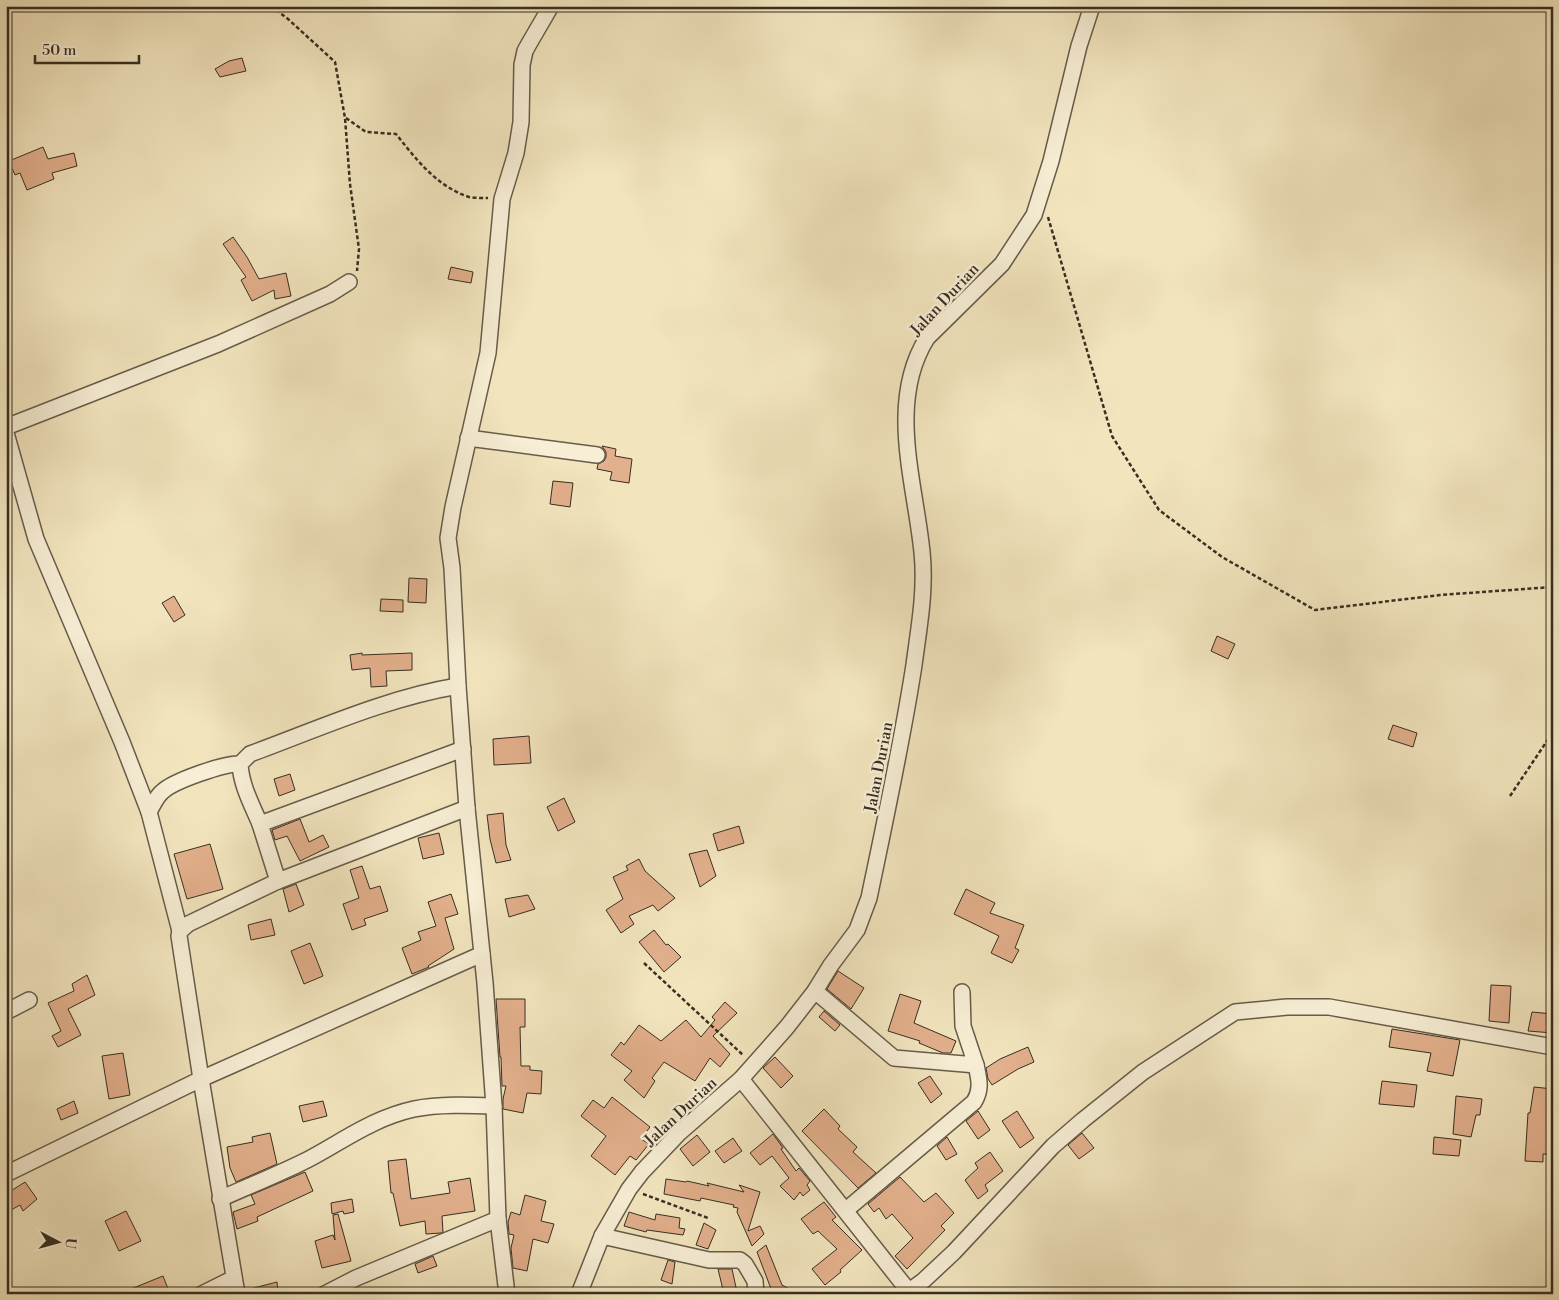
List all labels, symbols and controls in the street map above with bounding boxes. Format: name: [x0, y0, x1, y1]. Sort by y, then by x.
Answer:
scale bar: [35, 32, 139, 64]
text: 50 m: [42, 41, 76, 60]
street label: Jalan Durian: [905, 259, 984, 341]
street label: Jalan Durian: [860, 720, 898, 815]
street label: Jalan Durian: [639, 1073, 722, 1151]
north arrow: [32, 1218, 82, 1268]
text: U: [60, 1237, 79, 1250]

